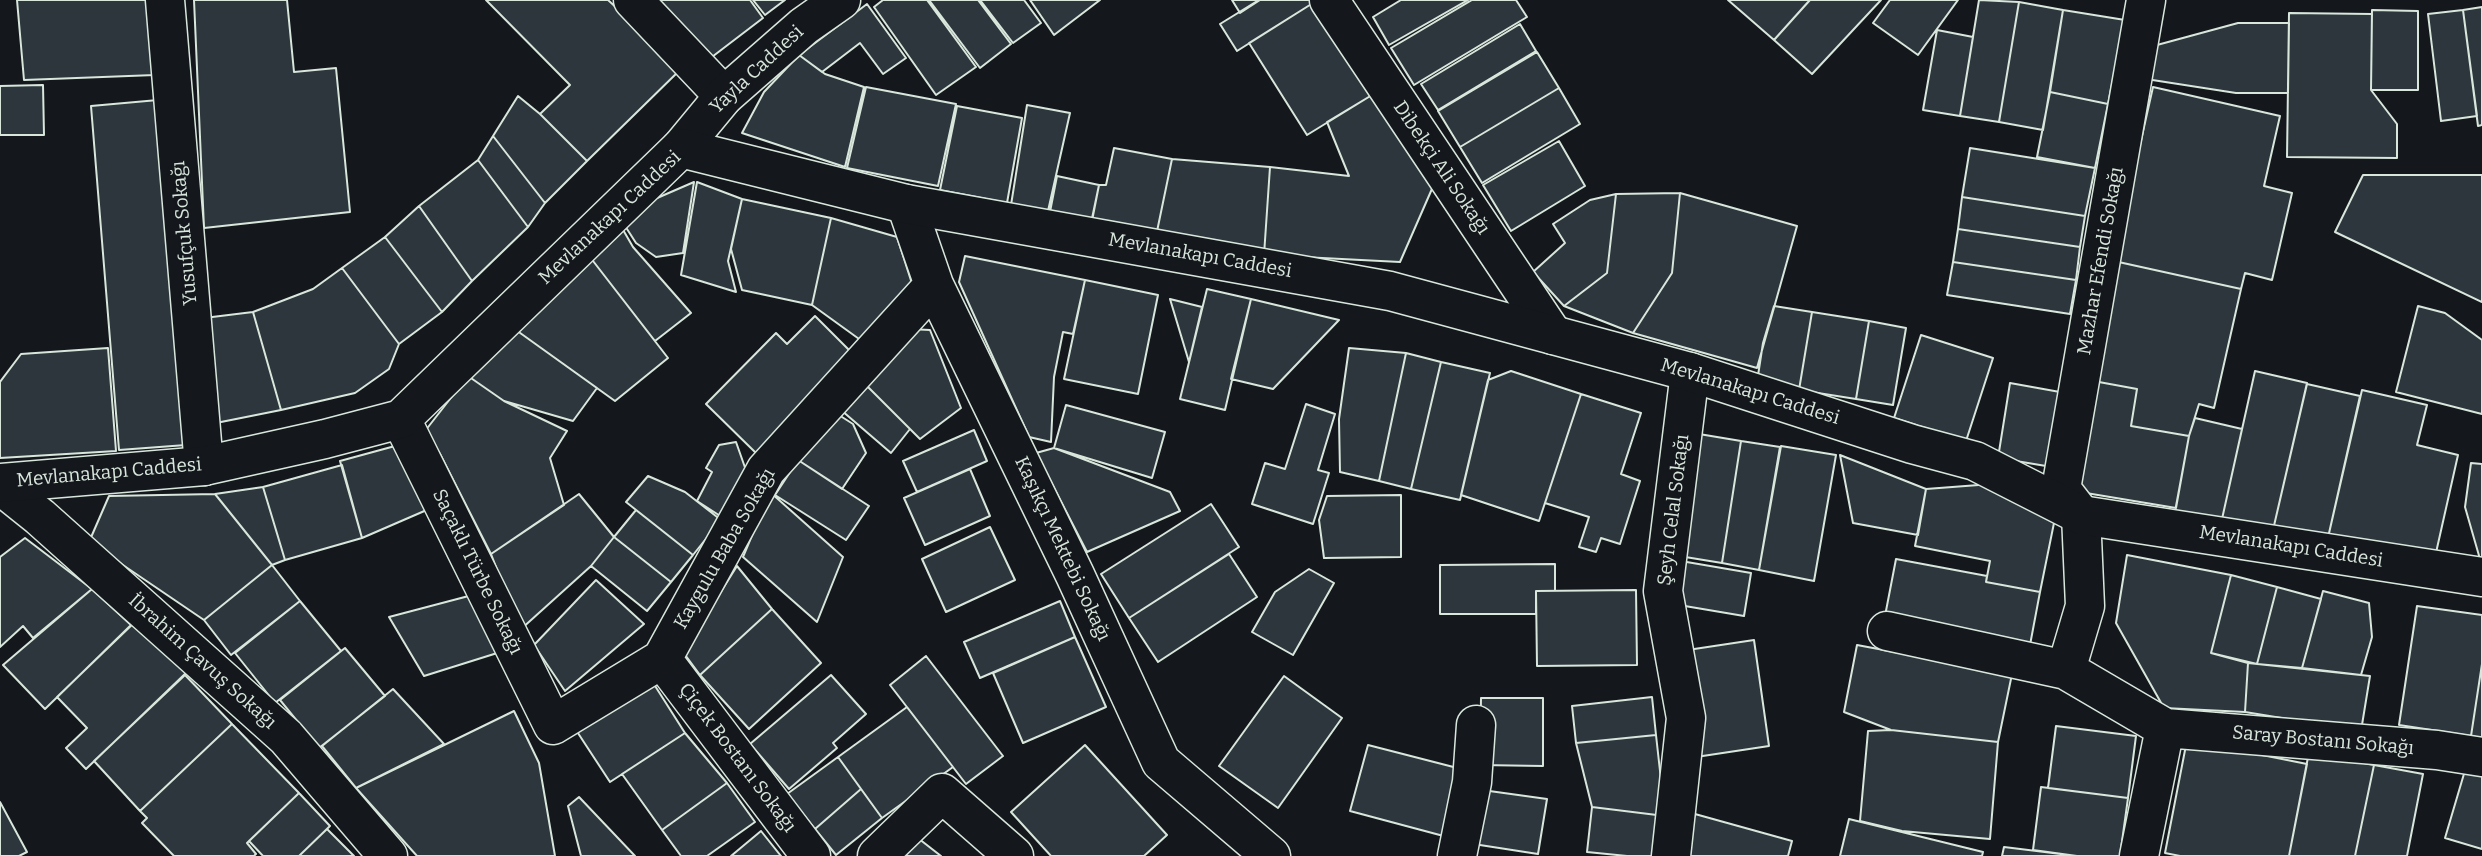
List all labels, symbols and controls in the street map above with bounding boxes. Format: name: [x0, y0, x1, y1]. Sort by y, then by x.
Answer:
street label: Yayla Caddesi: [706, 21, 808, 119]
street label: Dibekçi Ali Sokağı: [1388, 97, 1494, 239]
street label: Mevlanakapı Caddesi: [534, 146, 686, 290]
street label: Yusufçuk Sokağı: [167, 160, 203, 306]
street label: Mazhar Efendi Sokağı: [2073, 165, 2129, 357]
street label: Mevlanakapı Caddesi: [1107, 229, 1293, 283]
street label: Mevlanakapı Caddesi: [1658, 354, 1842, 430]
street label: Şeyh Celal Sokağı: [1653, 433, 1695, 587]
street label: Kaşıkçı Mektebi Sokağı: [1009, 453, 1115, 645]
street label: Mevlanakapı Caddesi: [15, 454, 203, 492]
street label: Kaygulu Baba Sokağı: [670, 465, 780, 633]
street label: Saçaklı Türbe Sokağı: [427, 486, 527, 658]
street label: Mevlanakapı Caddesi: [2197, 521, 2385, 573]
street label: İbrahim Çavuş Sokağı: [123, 590, 281, 734]
street label: Çiçek Bostanı Sokağı: [673, 679, 801, 837]
street label: Saray Bostanı Sokağı: [2231, 722, 2415, 760]

